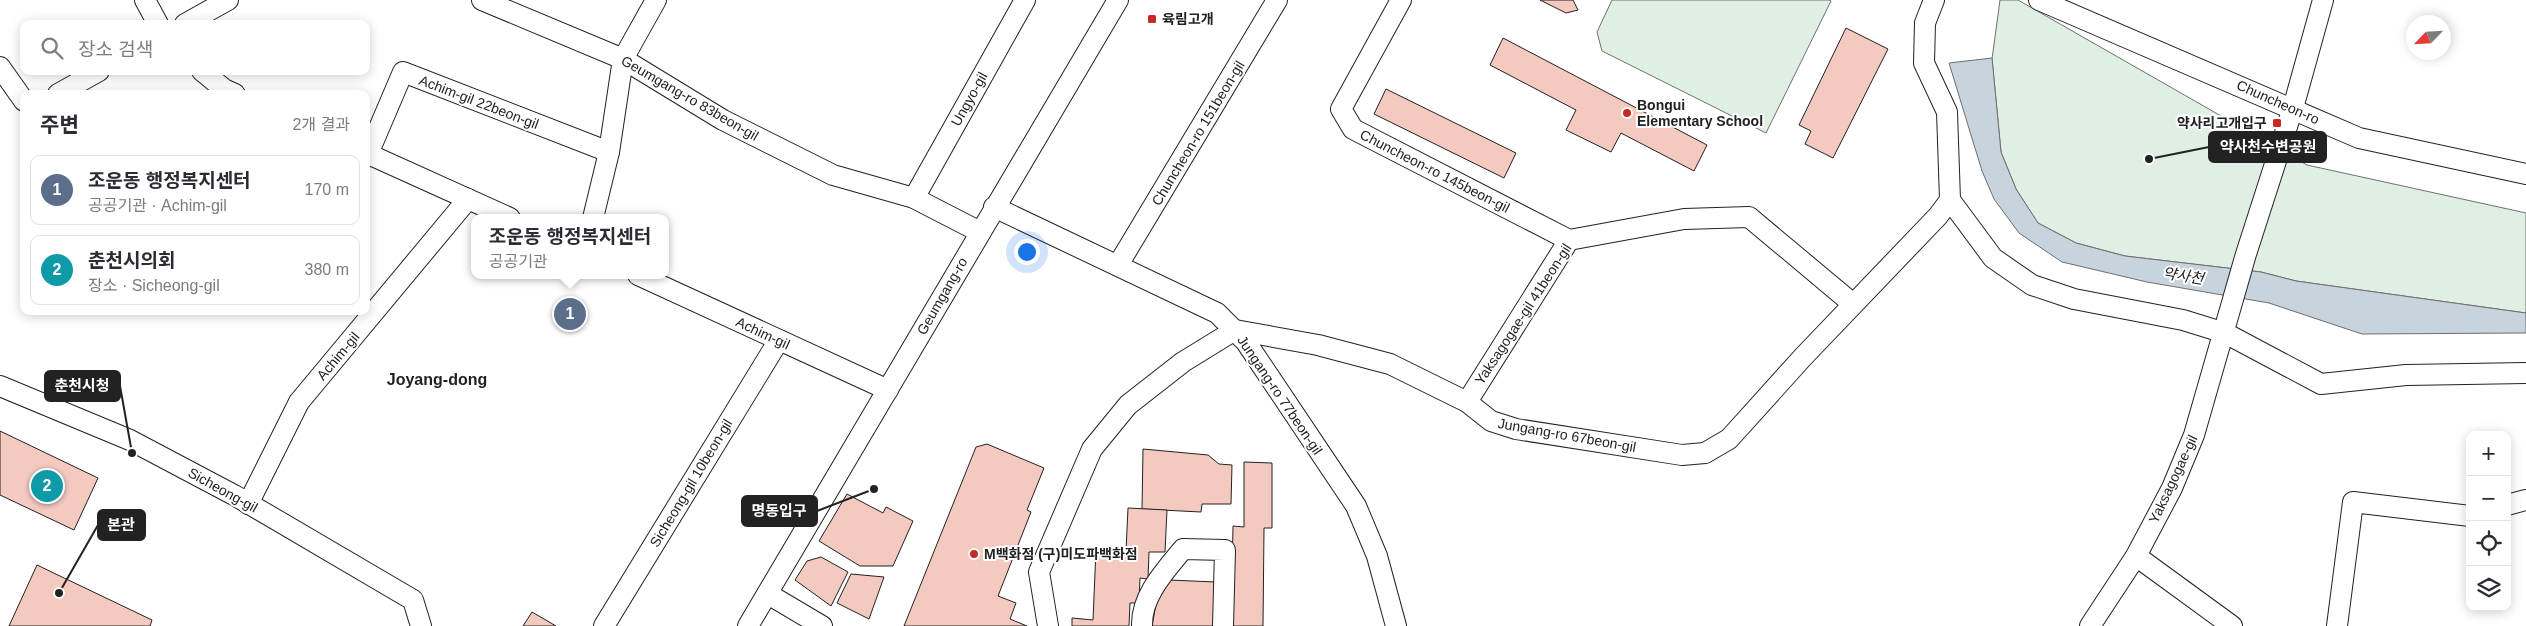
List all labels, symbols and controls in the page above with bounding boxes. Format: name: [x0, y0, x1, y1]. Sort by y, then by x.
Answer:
place label: 육림고개: [1162, 11, 1214, 27]
marker: 육림고개: [1146, 13, 1158, 25]
north arrow: [2406, 15, 2451, 60]
search box: [20, 20, 370, 75]
icon: search: [38, 34, 66, 62]
text: 장소 검색: [78, 39, 153, 60]
street label: Geumgang-ro 83beon-gil: [619, 52, 761, 144]
street label: Chuncheon-ro 151beon-gil: [1148, 58, 1248, 208]
street label: Ungyo-gil: [948, 69, 990, 129]
street label: Achim-gil 22beon-gil: [417, 72, 541, 132]
street label: Chuncheon-ro: [2234, 77, 2322, 127]
place label: Bongui Elementary School: [1637, 97, 1763, 129]
marker: Bongui Elementary School: [1621, 107, 1633, 119]
text: 주변: [40, 113, 79, 136]
place label: 약사리고개입구: [2177, 115, 2267, 131]
text: 2개 결과: [292, 116, 350, 133]
marker: 약사리고개입구: [2271, 117, 2283, 129]
street label: Chuncheon-ro 145beon-gil: [1358, 126, 1512, 216]
callout: 약사천수변공원: [2209, 132, 2326, 162]
text: 약사천수변공원: [2220, 138, 2316, 155]
text: 조운동 행정복지센터: [88, 170, 251, 191]
text: 1: [53, 181, 61, 198]
text: 170 m: [305, 181, 349, 198]
text: 공공기관 · Achim-gil: [88, 197, 227, 214]
popup: [471, 214, 669, 279]
text: 조운동 행정복지센터: [489, 226, 651, 247]
your location: [1014, 239, 1040, 265]
street label: Yaksagogae-gil 41beon-gil: [1471, 241, 1575, 387]
text: 춘천시의회: [88, 250, 175, 271]
text: 공공기관: [489, 253, 548, 270]
street label: Geumgang-ro: [913, 254, 971, 337]
text: 2: [53, 261, 61, 278]
text: 380 m: [305, 261, 349, 278]
water label: 약사천: [2161, 264, 2207, 287]
text: 장소 · Sicheong-gil: [88, 277, 220, 294]
pin: 1: [554, 295, 586, 333]
street label: Achim-gil: [734, 314, 792, 352]
street label: Achim-gil: [313, 329, 363, 383]
street label: Jungang-ro 77beon-gil: [1234, 332, 1326, 458]
callout: 춘천시청: [45, 371, 120, 401]
district label: Joyang-dong: [387, 371, 487, 388]
text: 춘천시청: [54, 377, 110, 394]
street label: Jungang-ro 67beon-gil: [1497, 415, 1637, 455]
street label: Sicheong-gil 10beon-gil: [646, 416, 736, 550]
map controls: [2466, 431, 2511, 611]
button: +: [2466, 431, 2511, 476]
street label: Yaksagogae-gil: [2146, 432, 2200, 526]
street label: Sicheong-gil: [185, 464, 261, 516]
pin: 2: [31, 467, 63, 505]
button: −: [2466, 476, 2511, 521]
callout: 명동입구: [742, 496, 817, 526]
text: 명동입구: [751, 502, 807, 519]
callout: 본관: [98, 510, 145, 540]
text: 본관: [107, 516, 135, 533]
button: locate: [2466, 521, 2511, 566]
place label: M백화점 (구)미도파백화점: [984, 546, 1138, 562]
marker: M백화점 (구)미도파백화점: [968, 548, 980, 560]
button: layers: [2466, 566, 2511, 611]

